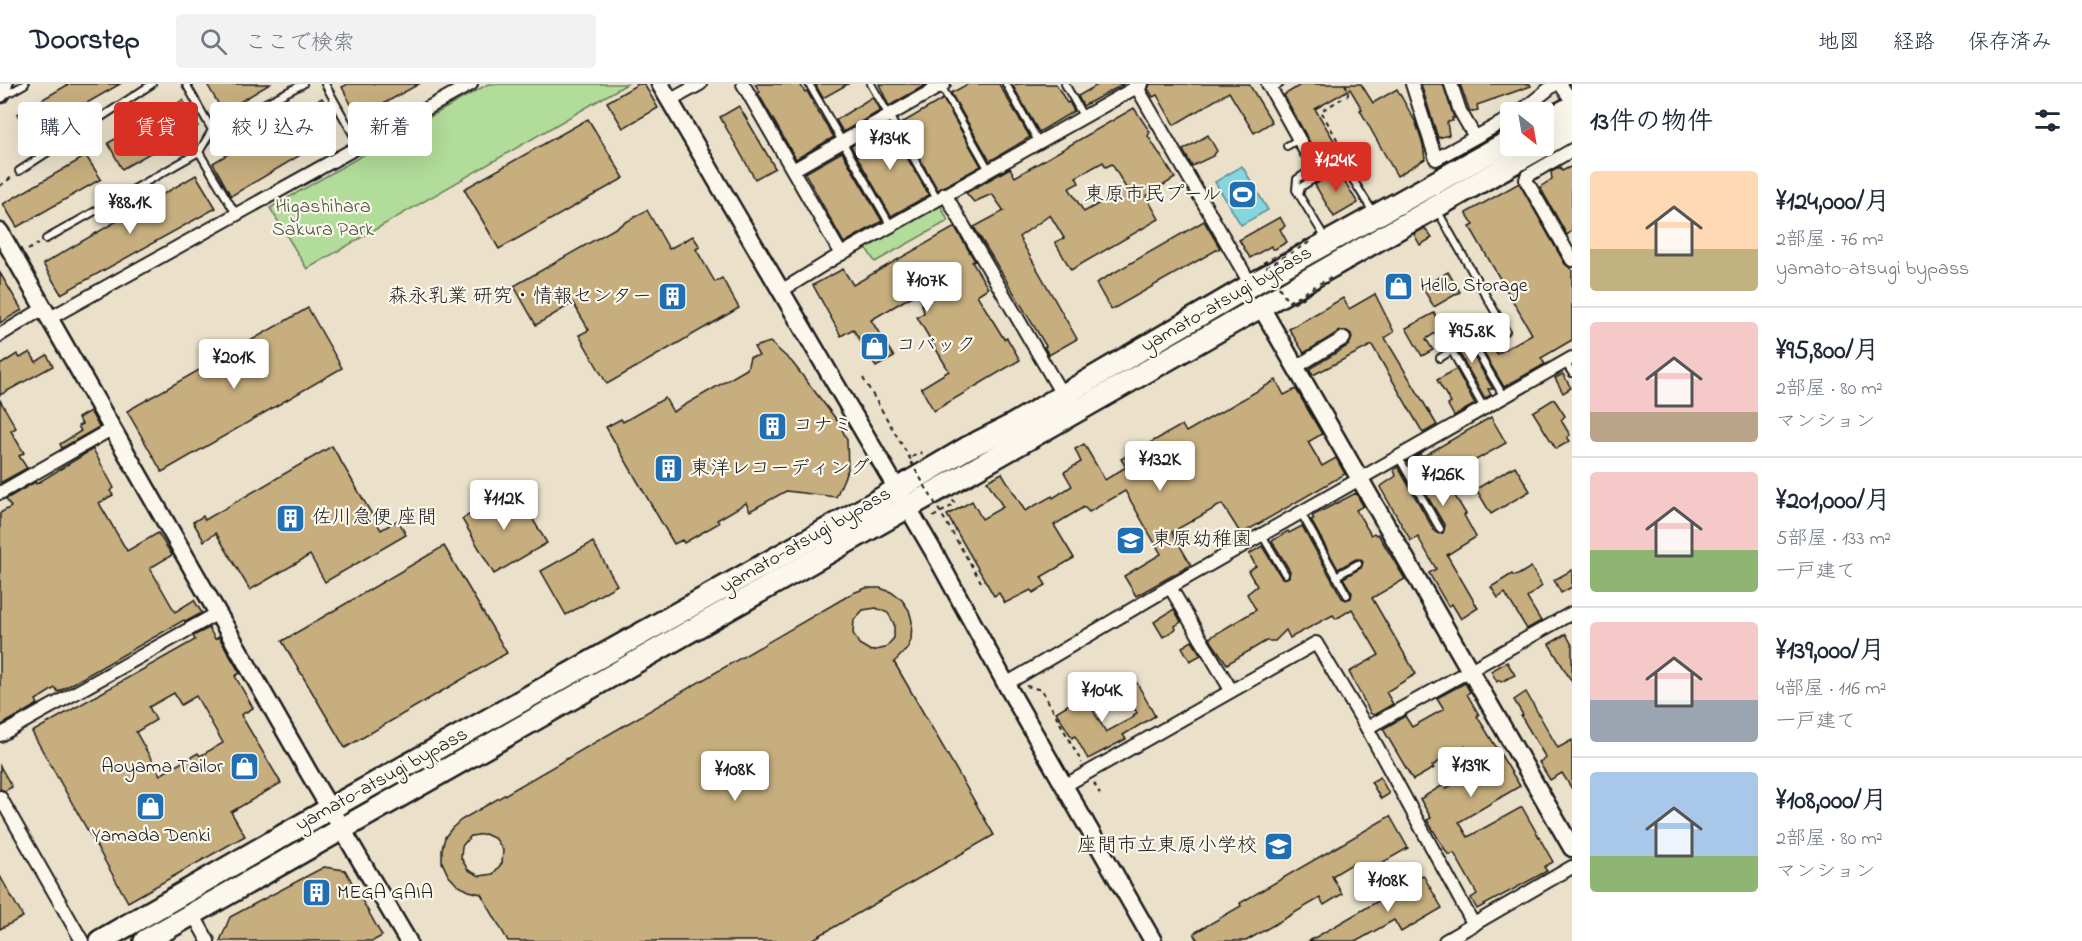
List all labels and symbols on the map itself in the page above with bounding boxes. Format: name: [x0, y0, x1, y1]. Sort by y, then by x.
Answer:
north arrow: [1500, 102, 1554, 156]
pin: ¥134K: [848, 120, 932, 171]
pin: ¥124K: [1294, 142, 1378, 193]
sports icon: 東原市民プール: [1227, 179, 1259, 211]
place label: 東原市民プール: [1084, 181, 1222, 210]
pin: ¥88.1K: [81, 184, 179, 235]
park label: Higashihara Sakura Park: [272, 193, 374, 245]
street label: yamato-atsugi bypass: [1136, 239, 1318, 362]
pin: ¥107K: [885, 262, 969, 313]
shop icon: Hello Storage: [1383, 270, 1415, 302]
place label: Hello Storage: [1420, 272, 1528, 302]
building icon: 森永乳業 研究・情報センター: [657, 281, 689, 313]
place label: 森永乳業 研究・情報センター: [388, 283, 652, 312]
pin: ¥95.8K: [1423, 313, 1521, 364]
shop icon: コバック: [859, 330, 891, 362]
place label: コバック: [896, 332, 976, 361]
pin: ¥201K: [192, 339, 276, 390]
building icon: コナミ: [756, 410, 788, 442]
place label: コナミ: [793, 412, 853, 441]
pin: ¥132K: [1118, 441, 1202, 492]
building icon: 東洋レコーディング: [653, 453, 685, 485]
place label: 東洋レコーディング: [690, 455, 870, 484]
pin: ¥126K: [1401, 456, 1485, 507]
pin: ¥112K: [462, 480, 546, 531]
street label: yamato-atsugi bypass: [715, 480, 897, 603]
building icon: 佐川急便 座間: [275, 502, 307, 534]
place label: 佐川急便 座間: [312, 504, 437, 533]
school or university icon: 東原幼稚園: [1115, 524, 1147, 556]
place label: 東原幼稚園: [1152, 526, 1252, 555]
pin: ¥104K: [1060, 672, 1144, 723]
street label: yamato-atsugi bypass: [290, 720, 474, 840]
pin: ¥139K: [1429, 747, 1513, 798]
shop icon: Aoyama Tailor: [228, 751, 260, 783]
pin: ¥108K: [693, 751, 777, 802]
place label: Aoyama Tailor: [101, 753, 224, 782]
shop icon: Yamada Denki: [135, 790, 167, 822]
place label: Yamada Denki: [91, 822, 211, 851]
school or university icon: 座間市立東原小学校: [1262, 830, 1294, 862]
place label: 座間市立東原小学校: [1077, 832, 1257, 861]
pin: ¥108K: [1346, 862, 1430, 913]
building icon: MEGA GAIA: [300, 877, 332, 909]
place label: MEGA GAIA: [337, 879, 433, 908]

